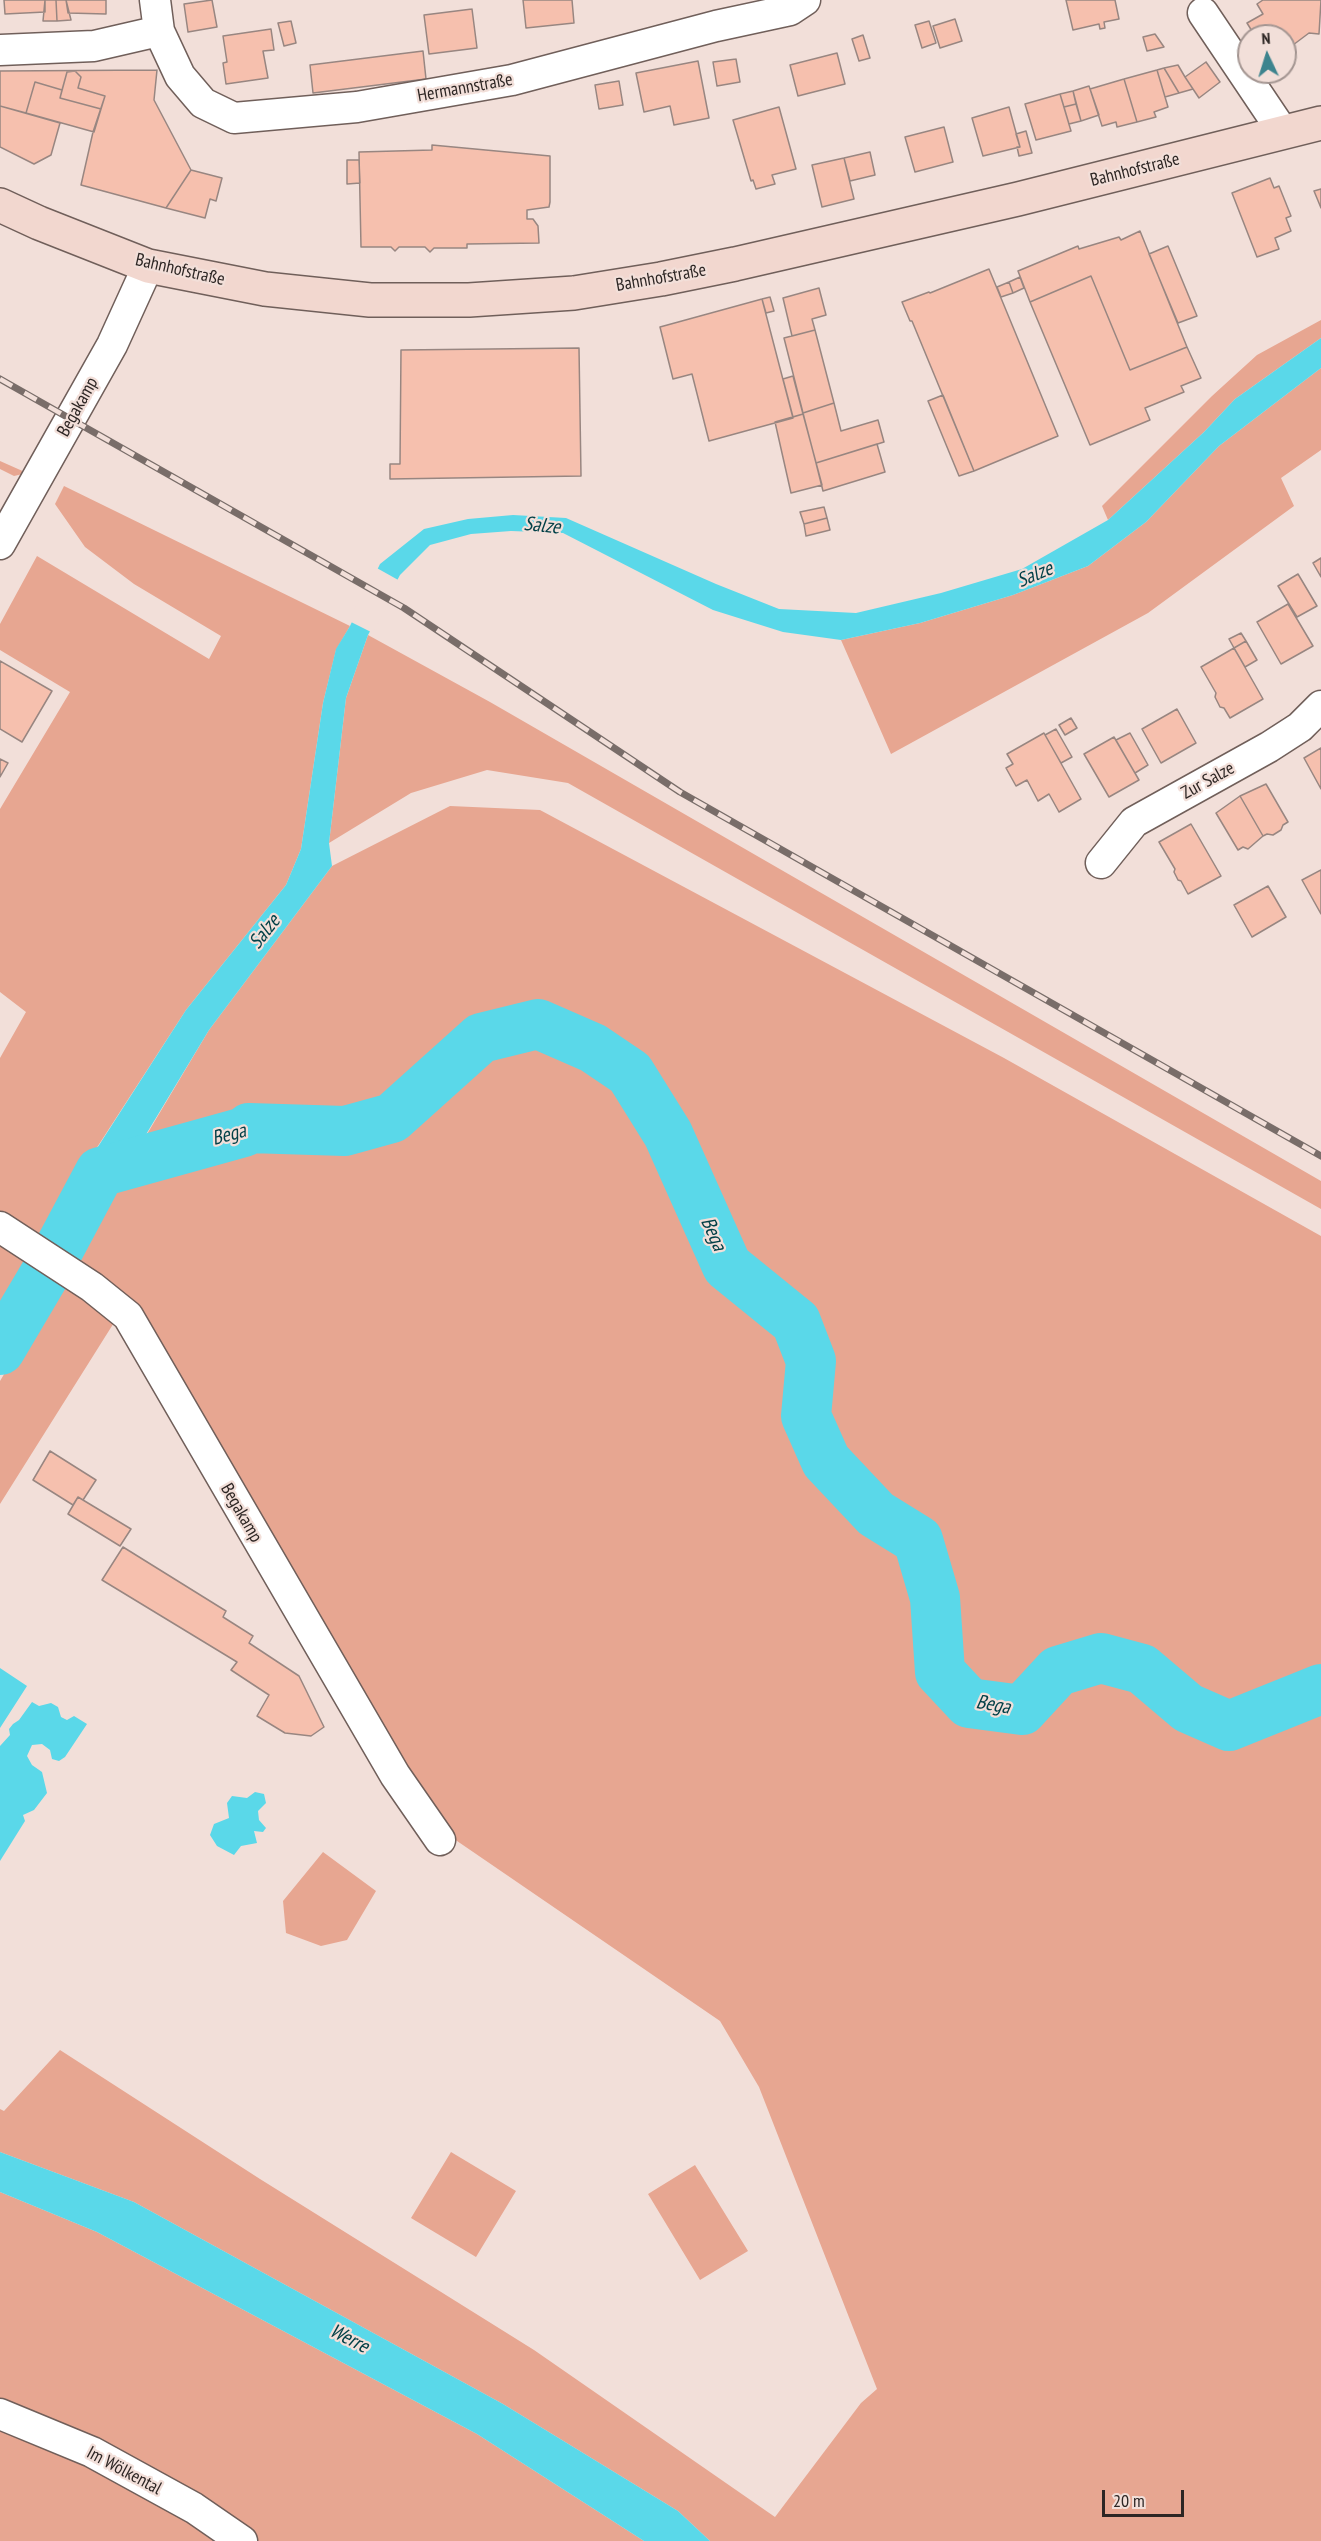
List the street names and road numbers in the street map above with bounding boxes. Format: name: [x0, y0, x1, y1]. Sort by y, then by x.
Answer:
street label: Hermannstraße: [416, 69, 514, 107]
street label: Bahnhofstraße: [1088, 149, 1182, 191]
street label: Bahnhofstraße: [133, 249, 227, 291]
street label: Bahnhofstraße: [614, 259, 708, 297]
street label: Begakamp: [53, 374, 103, 440]
street label: Zur Salze: [1178, 758, 1238, 804]
street label: Begakamp: [216, 1480, 266, 1546]
street label: Im Wölkental: [83, 2442, 165, 2500]

